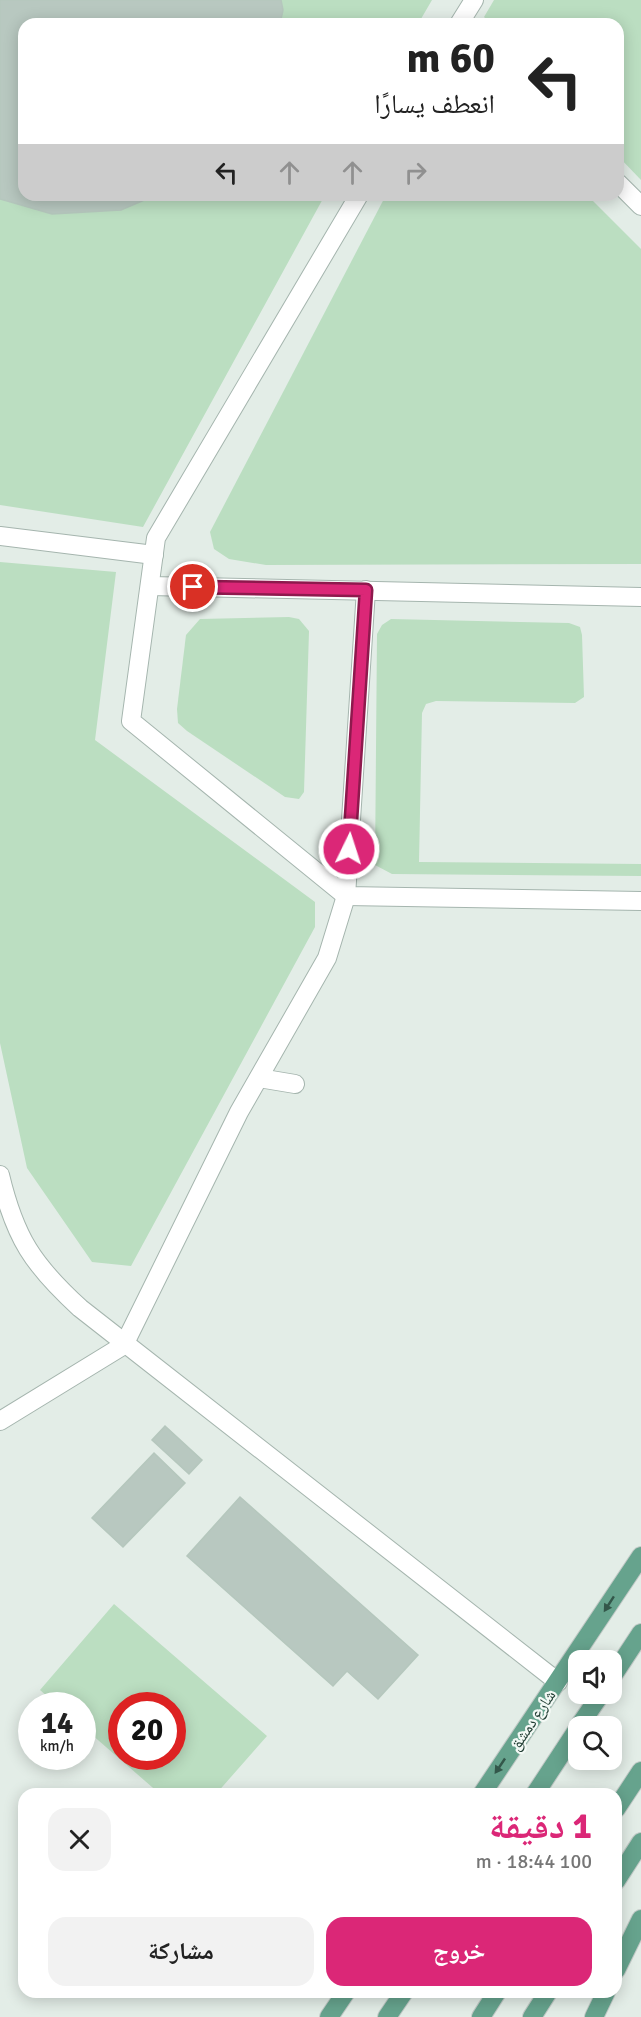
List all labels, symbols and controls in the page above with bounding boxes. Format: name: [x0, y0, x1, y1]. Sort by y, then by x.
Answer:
text: 60 m: [406, 33, 495, 84]
icon: left: [516, 42, 594, 120]
text: انعطف يسارًا: [374, 88, 495, 121]
icon: left: [210, 156, 243, 189]
icon: ahead: [273, 156, 306, 189]
icon: ahead: [336, 156, 369, 189]
icon: right: [399, 156, 432, 189]
pin: [167, 561, 218, 612]
icon: arrive: [176, 570, 209, 603]
position arrow: [317, 817, 381, 881]
one-way arrow: [603, 1596, 615, 1612]
map controls: [568, 1650, 622, 1770]
button: sound: [568, 1650, 622, 1704]
street label: شارع دمشق: [505, 1686, 560, 1755]
speed limit sign: 20: [108, 1692, 186, 1770]
text: 14: [41, 1705, 73, 1742]
button: search: [568, 1716, 622, 1770]
text: km/h: [40, 1737, 74, 1755]
one-way arrow: [494, 1758, 506, 1774]
text: 1 دقيقة: [489, 1804, 592, 1849]
button: close: [48, 1808, 111, 1871]
text: 100 m · 18:44: [476, 1849, 592, 1874]
button: مشاركة: [48, 1917, 314, 1986]
button: خروج: [326, 1917, 592, 1986]

